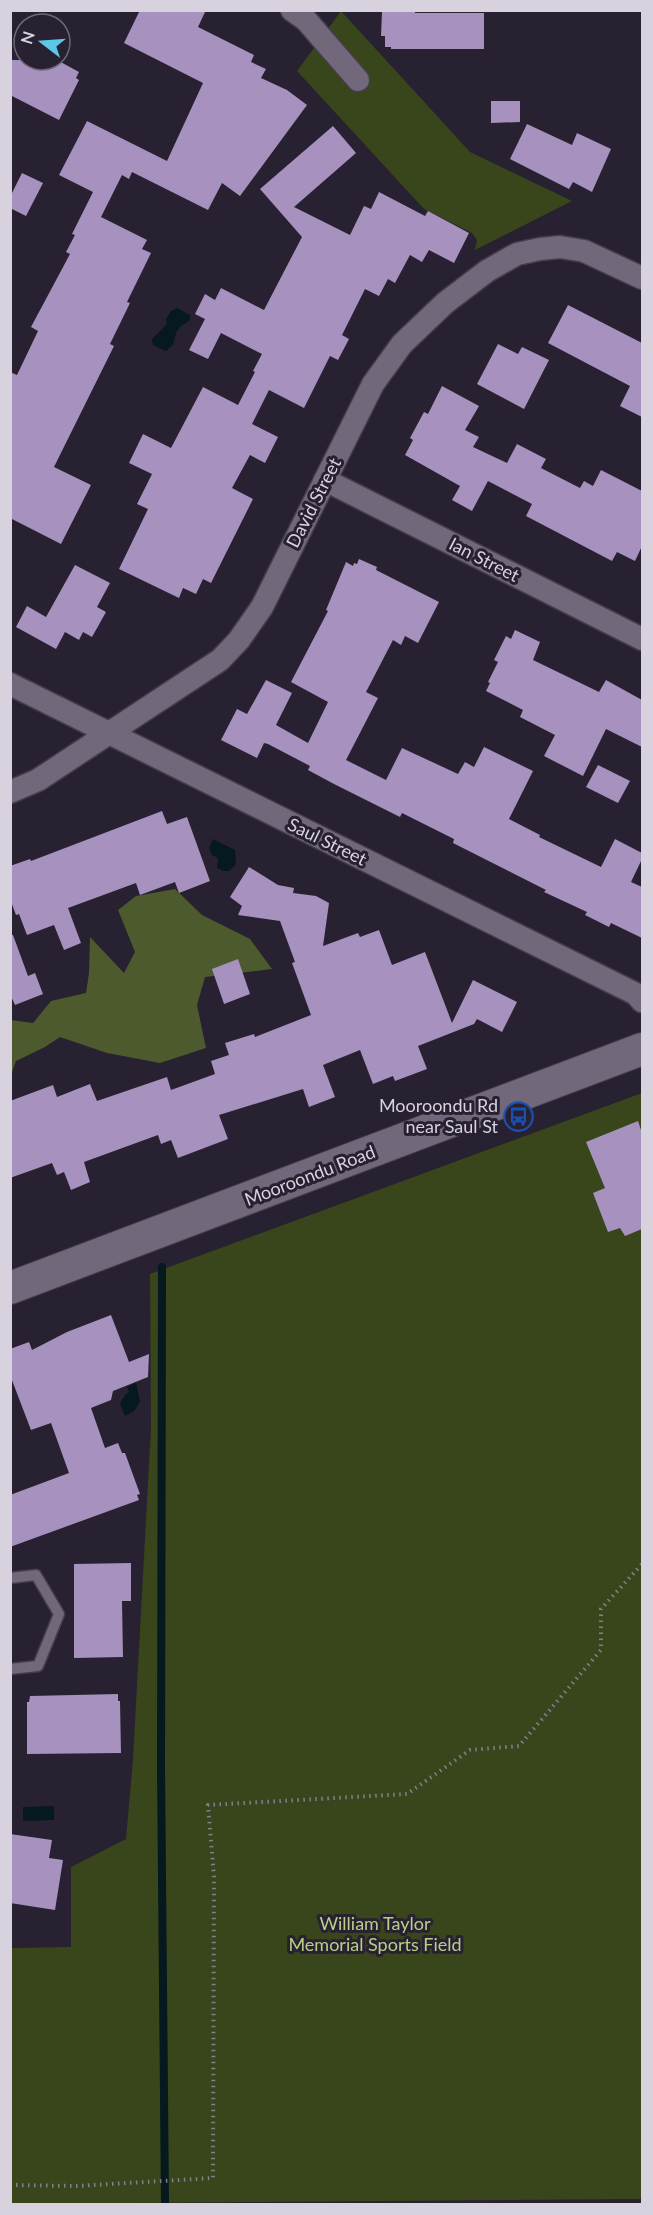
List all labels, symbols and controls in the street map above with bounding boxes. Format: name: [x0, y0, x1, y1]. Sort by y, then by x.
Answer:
north arrow: [12, 12, 72, 72]
text: N: [16, 29, 38, 46]
street label: David Street: [281, 453, 345, 551]
street label: Ian Street: [446, 532, 524, 586]
street label: Saul Street: [284, 813, 371, 870]
place label: Mooroondu Rd near Saul St: [379, 1094, 499, 1137]
bus stop icon: Mooroondu Rd near Saul St: [503, 1100, 535, 1132]
street label: Mooroondu Road: [241, 1140, 378, 1210]
park label: William Taylor Memorial Sports Field: [288, 1912, 462, 1955]

